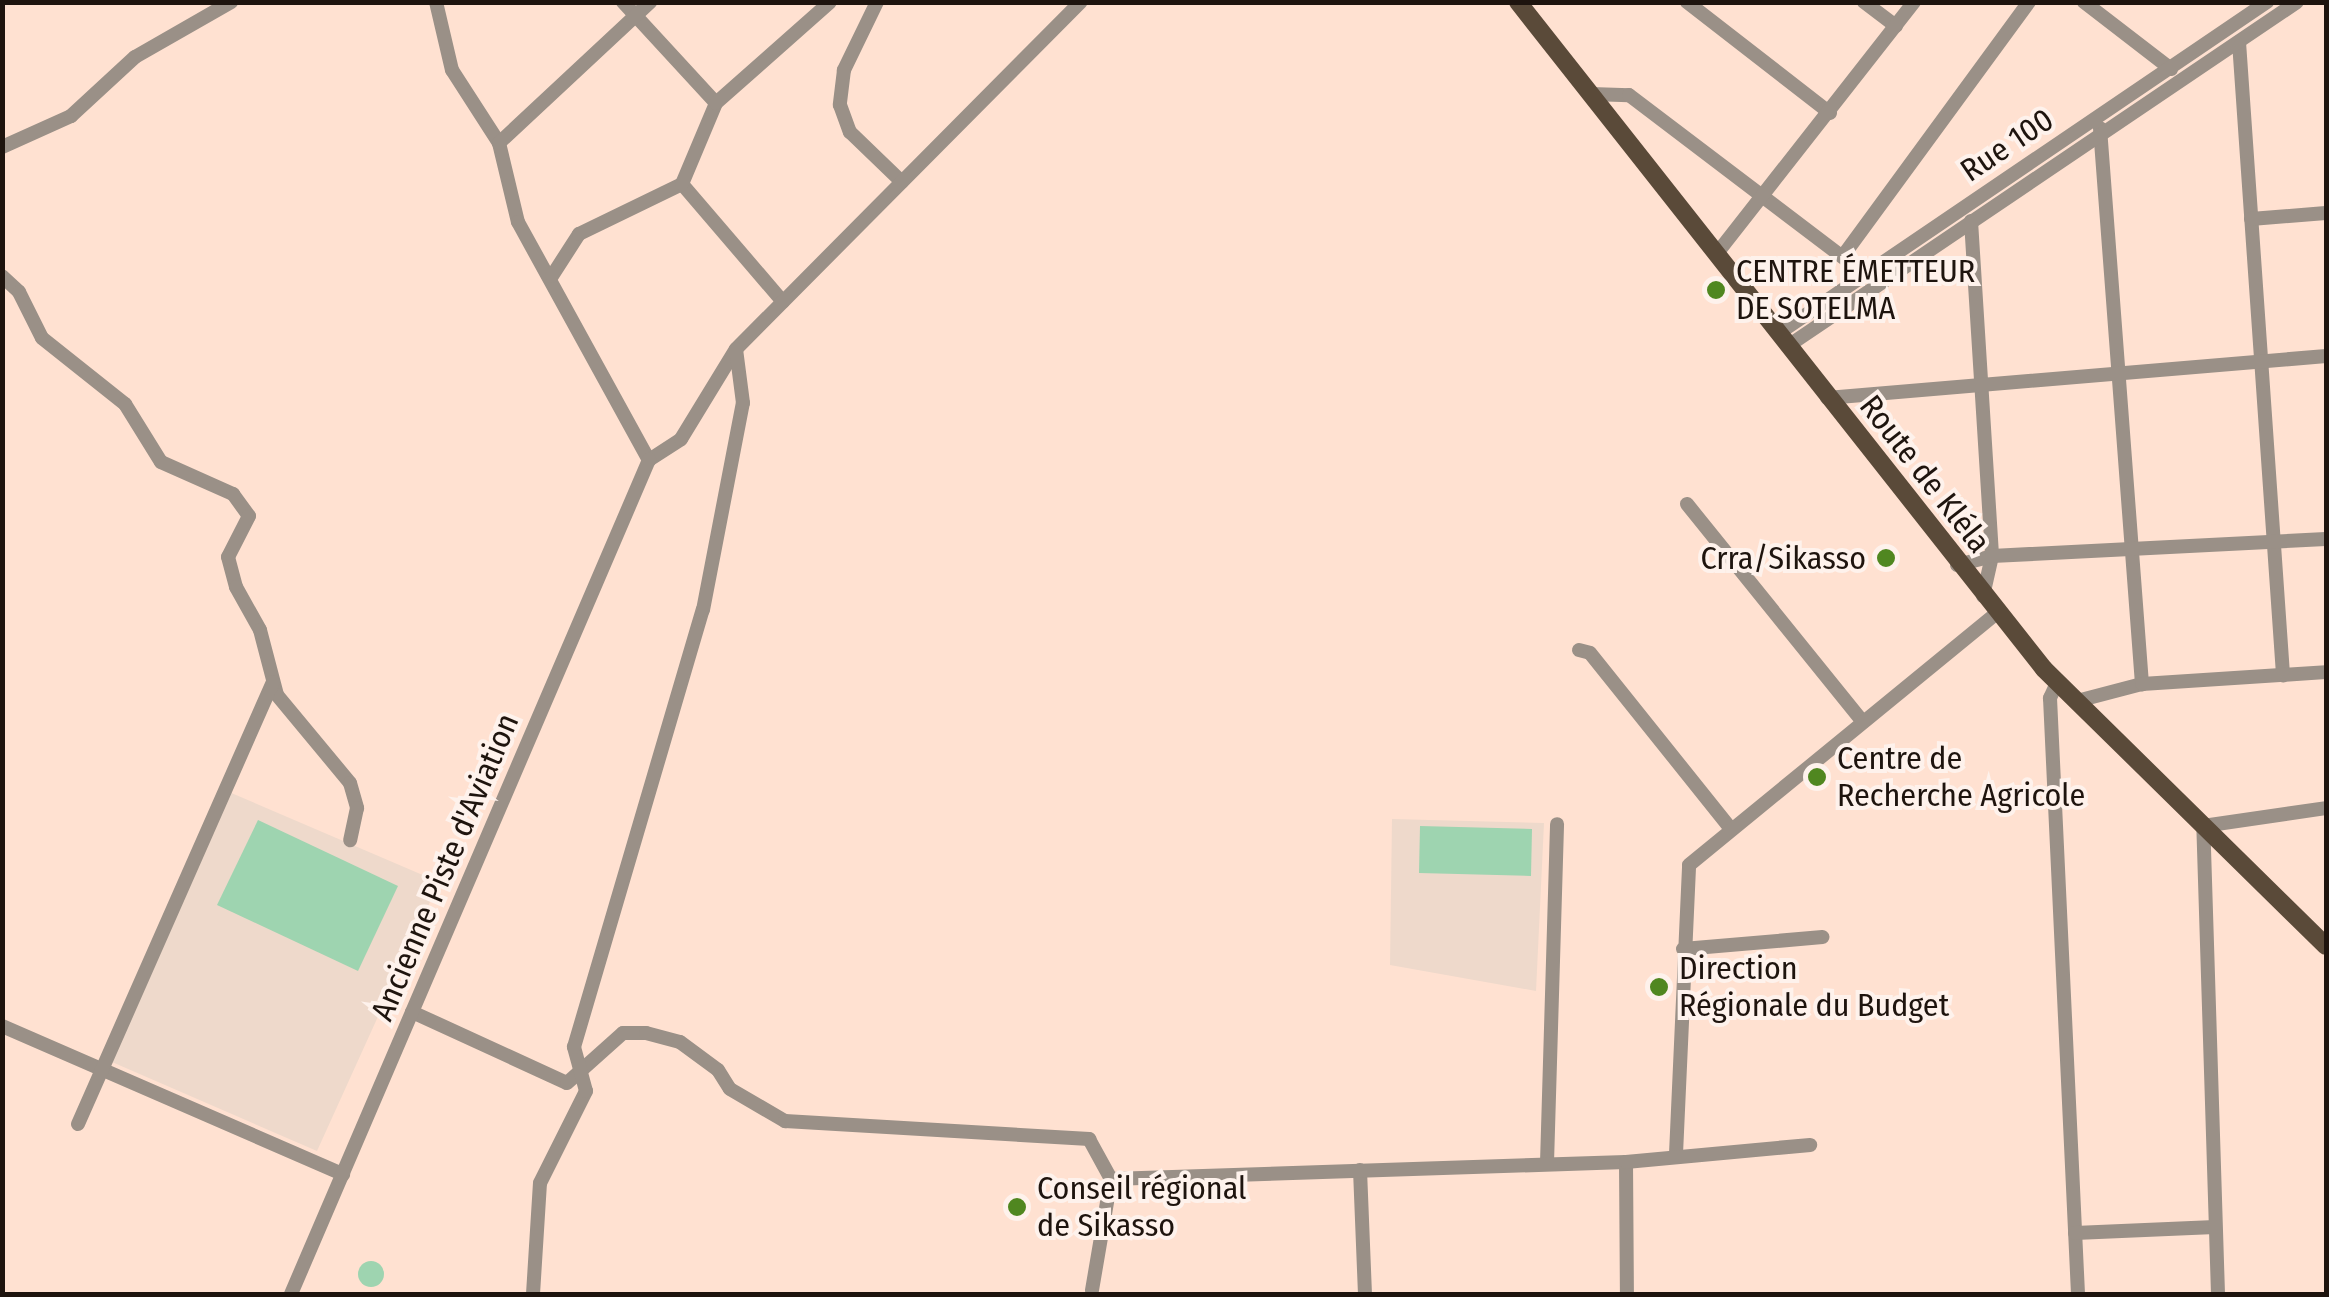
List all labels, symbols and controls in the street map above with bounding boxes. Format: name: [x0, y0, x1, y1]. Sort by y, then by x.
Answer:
street label: Rue 100: [1953, 100, 2061, 190]
place label: CENTRE ÉMETTEUR DE SOTELMA: [1736, 253, 1975, 328]
marker: CENTRE ÉMETTEUR DE SOTELMA: [1705, 279, 1727, 301]
street label: Route de Kléla: [1852, 388, 1998, 560]
place label: Crra/Sikasso: [1701, 539, 1866, 577]
marker: Crra/Sikasso: [1875, 547, 1897, 569]
street label: Ancienne Piste d'Aviation: [363, 708, 527, 1026]
place label: Centre de Recherche Agricole: [1837, 740, 2085, 815]
marker: Centre de Recherche Agricole: [1806, 766, 1828, 788]
place label: Direction Régionale du Budget: [1679, 950, 1949, 1025]
marker: Direction Régionale du Budget: [1648, 976, 1670, 998]
place label: Conseil régional de Sikasso: [1037, 1170, 1247, 1245]
marker: Conseil régional de Sikasso: [1006, 1196, 1028, 1218]

